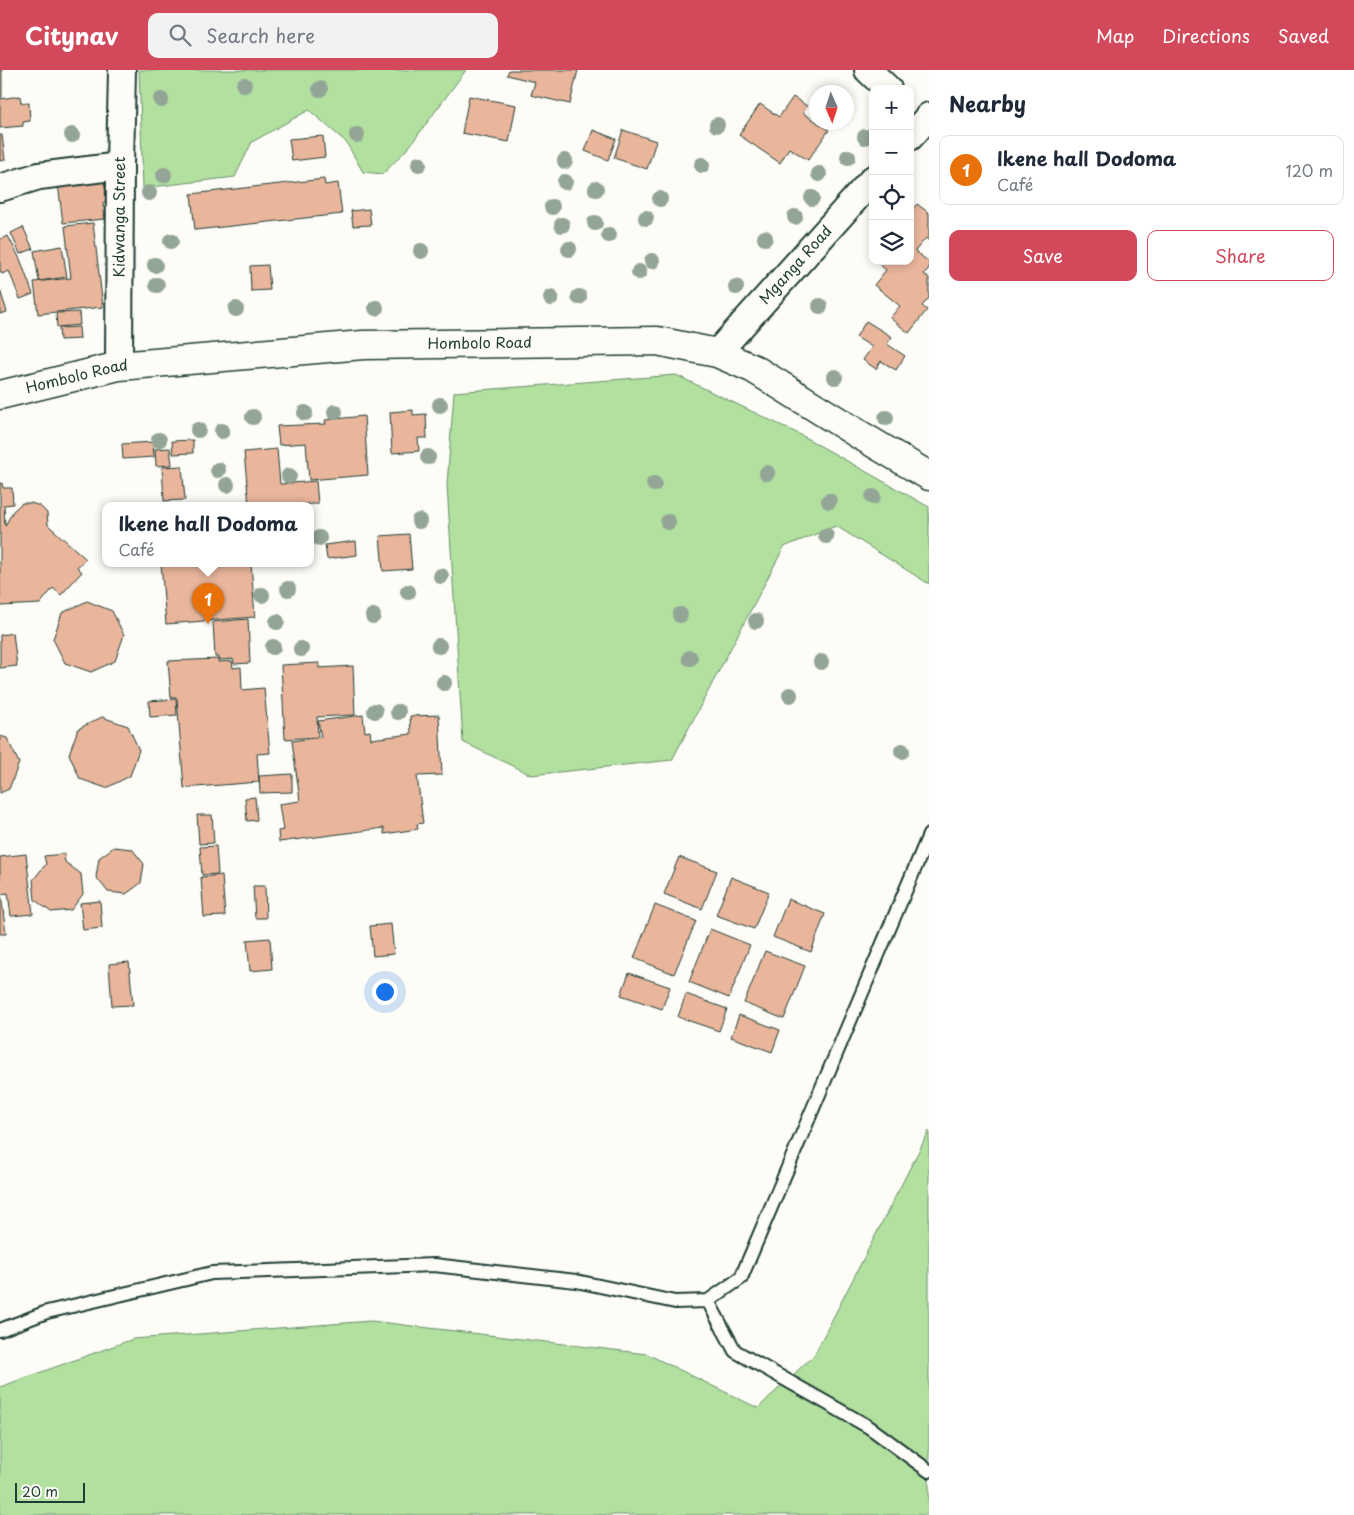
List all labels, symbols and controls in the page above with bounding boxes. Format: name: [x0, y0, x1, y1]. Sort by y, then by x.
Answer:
search box: [148, 13, 498, 58]
text: Citynav: [25, 17, 118, 53]
icon: search: [166, 21, 194, 49]
text: Search here: [206, 21, 315, 49]
text: Map: [1096, 22, 1134, 49]
text: Directions: [1162, 22, 1250, 49]
text: Saved: [1278, 22, 1329, 49]
north arrow: [809, 85, 854, 130]
map controls: [869, 85, 914, 265]
button: +: [869, 85, 914, 130]
text: Nearby: [949, 87, 1026, 119]
button: −: [869, 130, 914, 175]
text: Ikene hall Dodoma: [997, 144, 1176, 172]
street label: Kidwanga Street: [106, 156, 130, 278]
text: 1: [962, 158, 970, 182]
text: 120 m: [1286, 158, 1333, 182]
text: Café: [997, 172, 1033, 196]
button: locate: [869, 175, 914, 220]
street label: Mganga Road: [753, 219, 836, 309]
button: layers: [869, 220, 914, 265]
button: Save: [949, 230, 1137, 281]
button: Share: [1147, 230, 1334, 281]
street label: Hombolo Road: [427, 330, 532, 354]
street label: Hombolo Road: [23, 352, 129, 398]
popup: [102, 502, 314, 567]
text: Ikene hall Dodoma: [118, 509, 298, 537]
text: Café: [118, 537, 155, 561]
pin: 1: [192, 583, 224, 624]
your location: [372, 979, 398, 1005]
scale bar: [15, 1480, 85, 1503]
text: 20 m: [22, 1481, 58, 1502]

